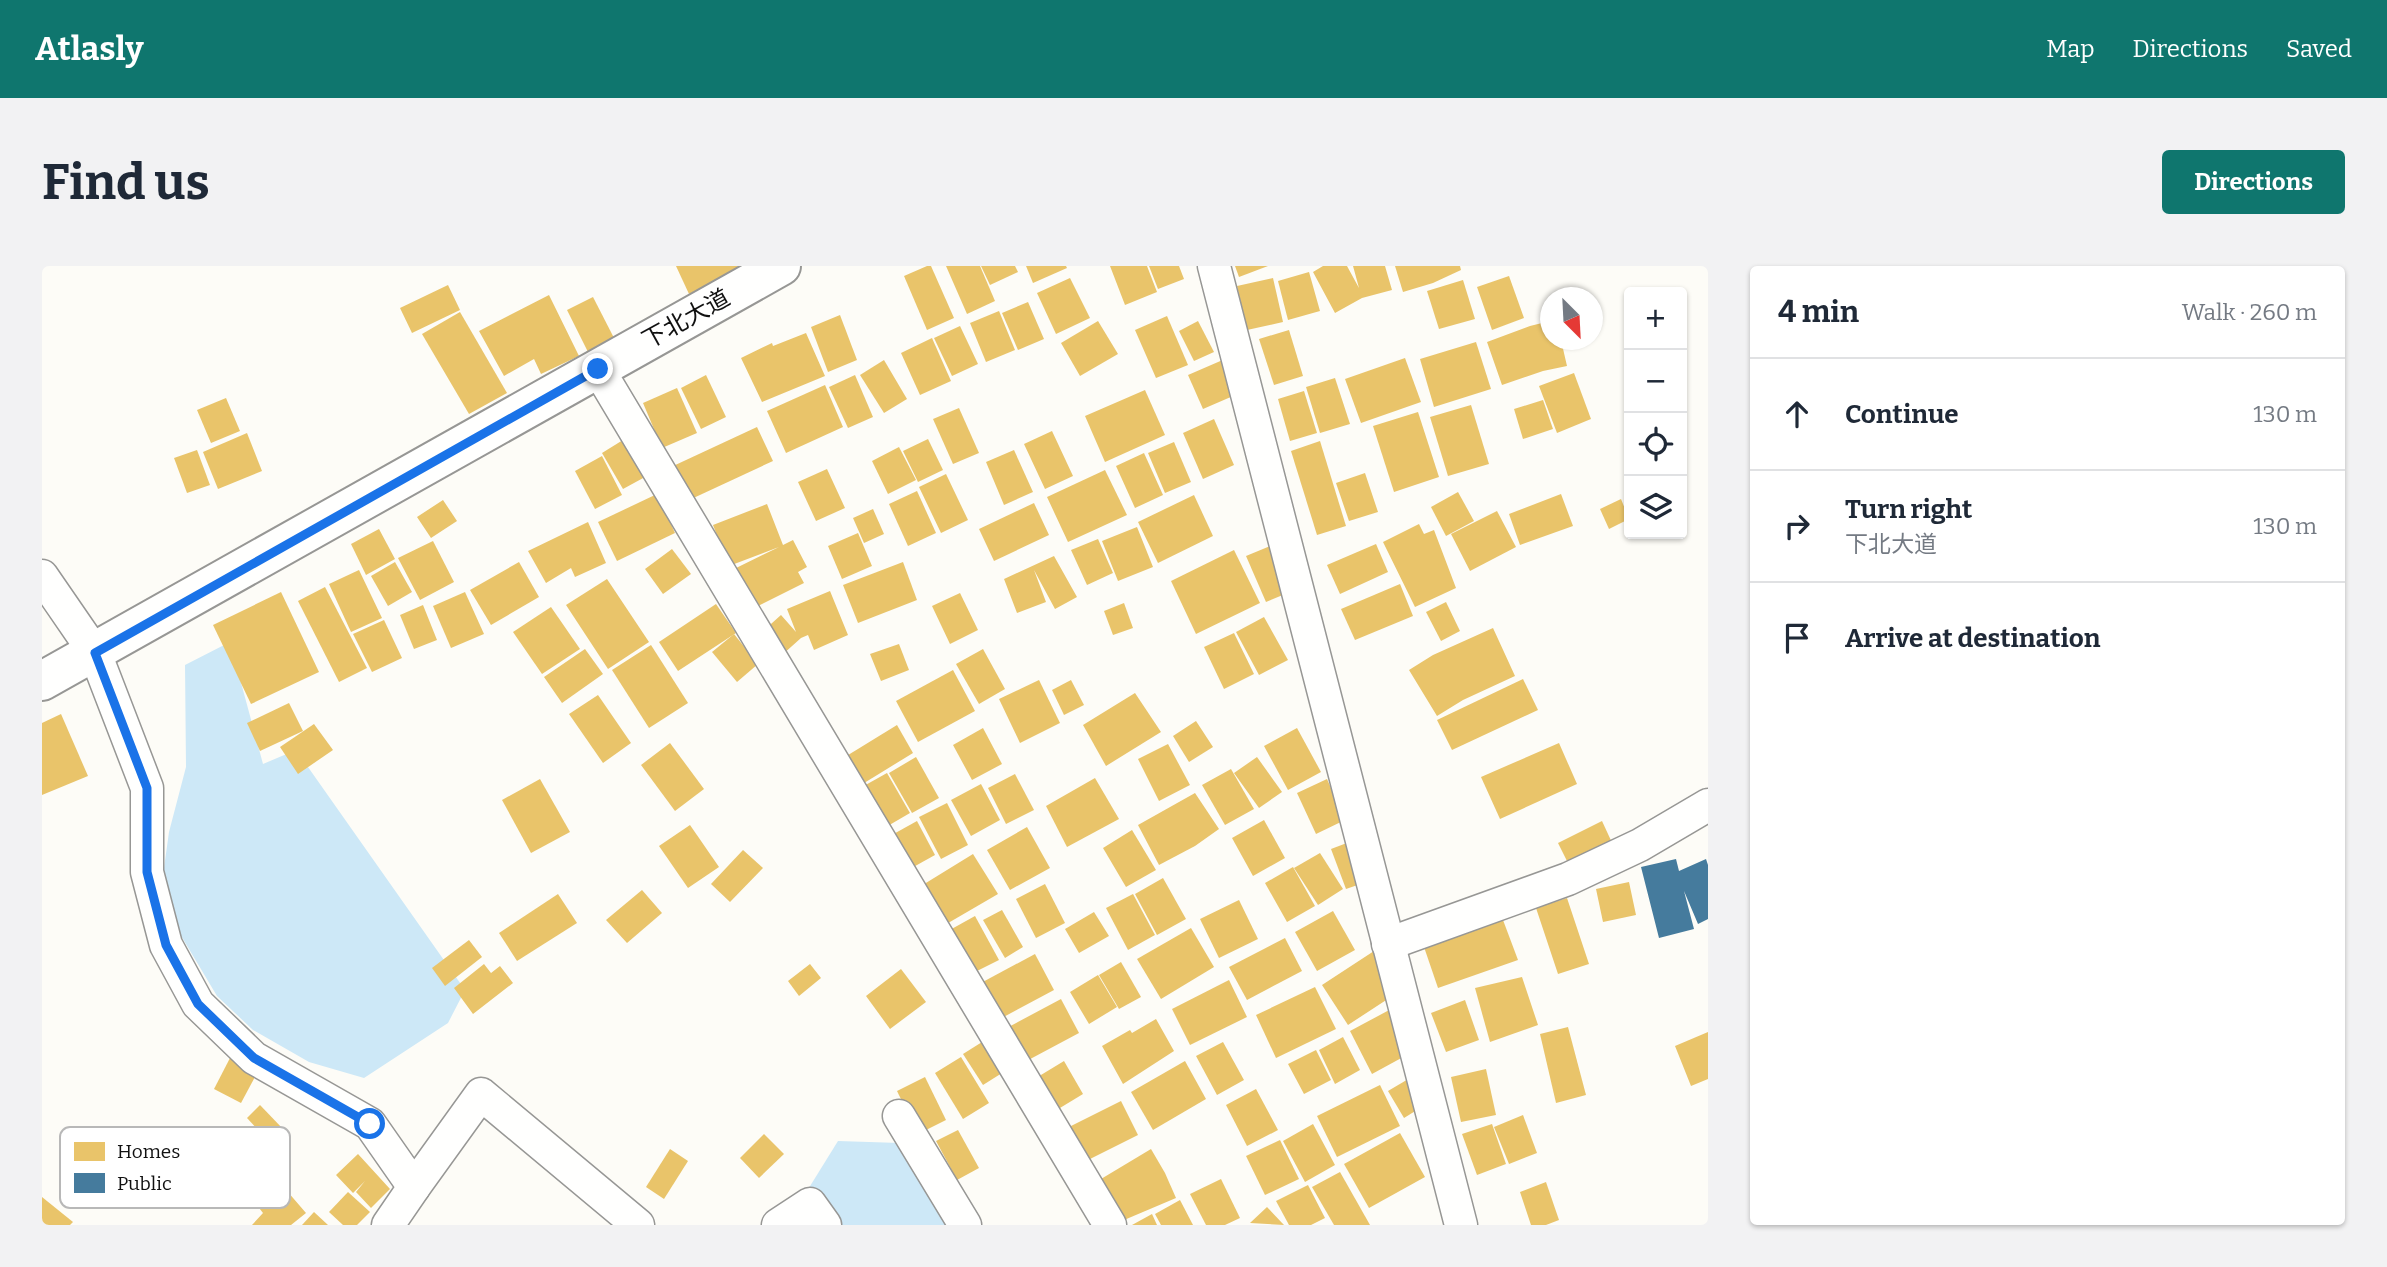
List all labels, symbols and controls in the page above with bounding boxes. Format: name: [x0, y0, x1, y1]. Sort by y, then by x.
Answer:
text: Atlasly: [35, 29, 144, 69]
text: Map: [2046, 35, 2095, 63]
text: Directions: [2133, 35, 2248, 63]
text: Saved: [2286, 35, 2352, 63]
button: Directions: [2162, 150, 2345, 214]
text: Find us: [42, 153, 210, 212]
street label: 下北大道: [637, 283, 735, 355]
north arrow: [1540, 287, 1603, 350]
map controls: [1624, 287, 1687, 539]
button: +: [1624, 287, 1687, 350]
text: 4 min: [1778, 294, 1859, 330]
text: Walk · 260 m: [2182, 298, 2317, 326]
button: −: [1624, 350, 1687, 413]
route end: [582, 353, 613, 384]
icon: ahead: [1778, 395, 1816, 433]
text: Continue: [1845, 399, 1959, 430]
text: 130 m: [2253, 400, 2317, 428]
button: locate: [1624, 413, 1687, 476]
button: layers: [1624, 476, 1687, 539]
text: Turn right: [1845, 494, 1972, 525]
icon: right: [1778, 507, 1816, 545]
text: 130 m: [2253, 512, 2317, 540]
text: 下北大道: [1845, 530, 1937, 558]
icon: arrive: [1778, 619, 1816, 657]
text: Arrive at destination: [1845, 623, 2100, 654]
route start: [354, 1108, 385, 1139]
legend: [60, 1127, 290, 1208]
text: Homes: [117, 1140, 180, 1163]
text: Public: [117, 1172, 172, 1195]

